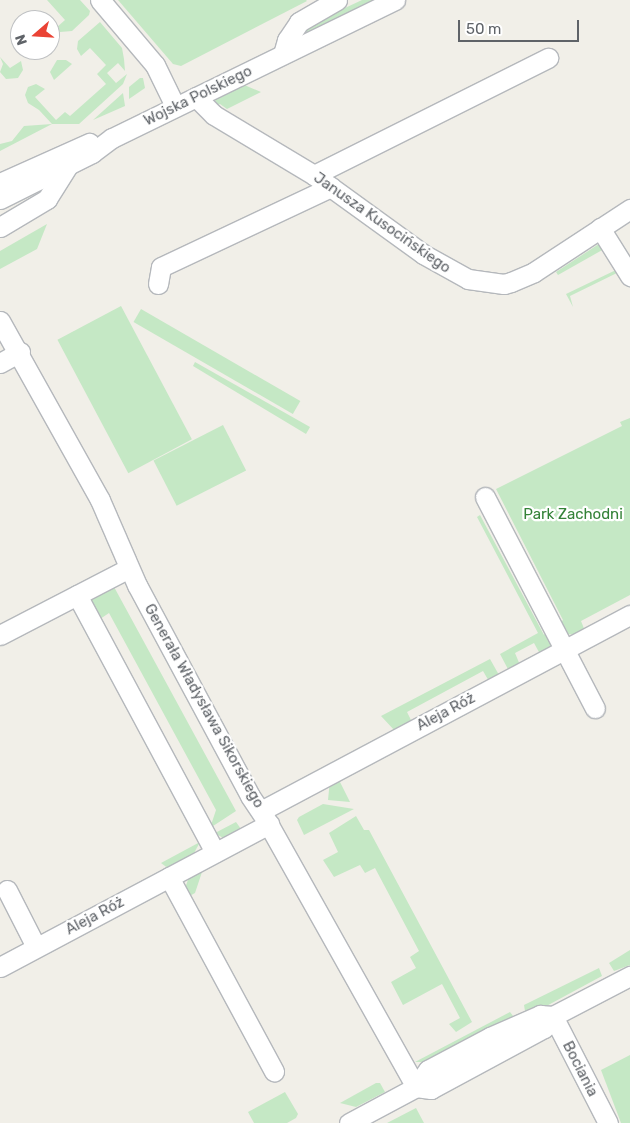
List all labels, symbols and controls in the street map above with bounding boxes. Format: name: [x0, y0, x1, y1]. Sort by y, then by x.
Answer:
north arrow: [10, 10, 60, 60]
scale bar: [460, 10, 581, 42]
text: 50 m: [466, 20, 501, 38]
text: N: [12, 32, 31, 47]
street label: Wojska Polskiego: [141, 62, 255, 130]
street label: Janusza Kusocińskiego: [310, 169, 454, 277]
park label: Park Zachodni: [523, 506, 623, 524]
street label: Generała Władysława Sikorskiego: [140, 601, 268, 811]
street label: Aleja Róż: [414, 689, 478, 735]
street label: Aleja Róż: [63, 893, 127, 939]
street label: Bociania: [558, 1038, 602, 1100]

